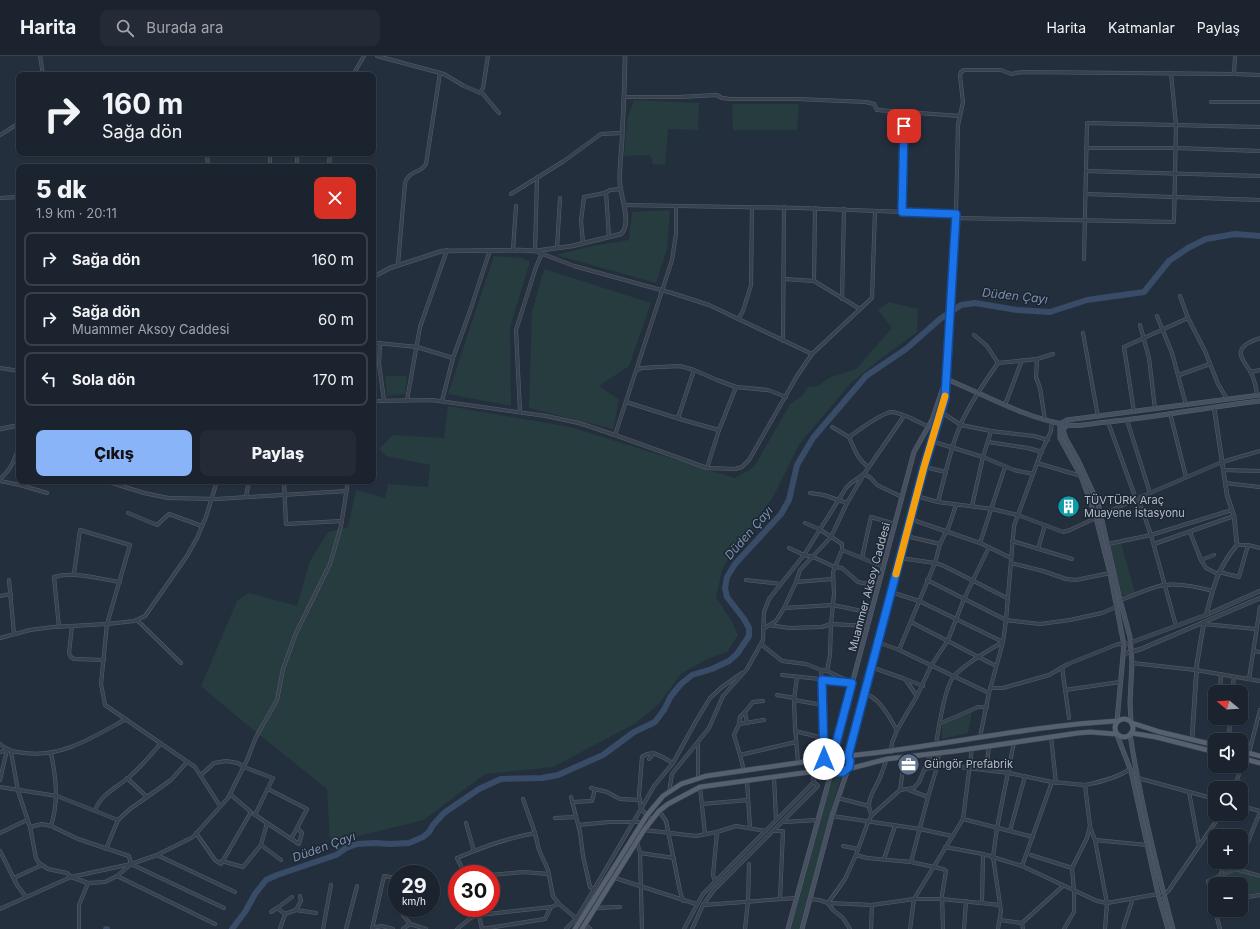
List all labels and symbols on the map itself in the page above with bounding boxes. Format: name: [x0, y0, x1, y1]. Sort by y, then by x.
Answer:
pin: [887, 109, 921, 143]
water label: Düden Çayı: [981, 285, 1049, 306]
building icon: TÜVTÜRK Araç Muayene İstasyonu: [1056, 493, 1082, 519]
place label: TÜVTÜRK Araç Muayene İstasyonu: [1084, 493, 1185, 520]
water label: Düden Çayı: [721, 503, 776, 563]
street label: Muammer Aksoy Caddesi: [845, 521, 893, 653]
north arrow: [1208, 685, 1248, 725]
position arrow: [803, 738, 845, 780]
office icon: Güngör Prefabrik: [896, 751, 922, 777]
place label: Güngör Prefabrik: [924, 757, 1013, 771]
water label: Düden Çayı: [290, 828, 358, 865]
speed limit sign: 30: [448, 865, 500, 917]

